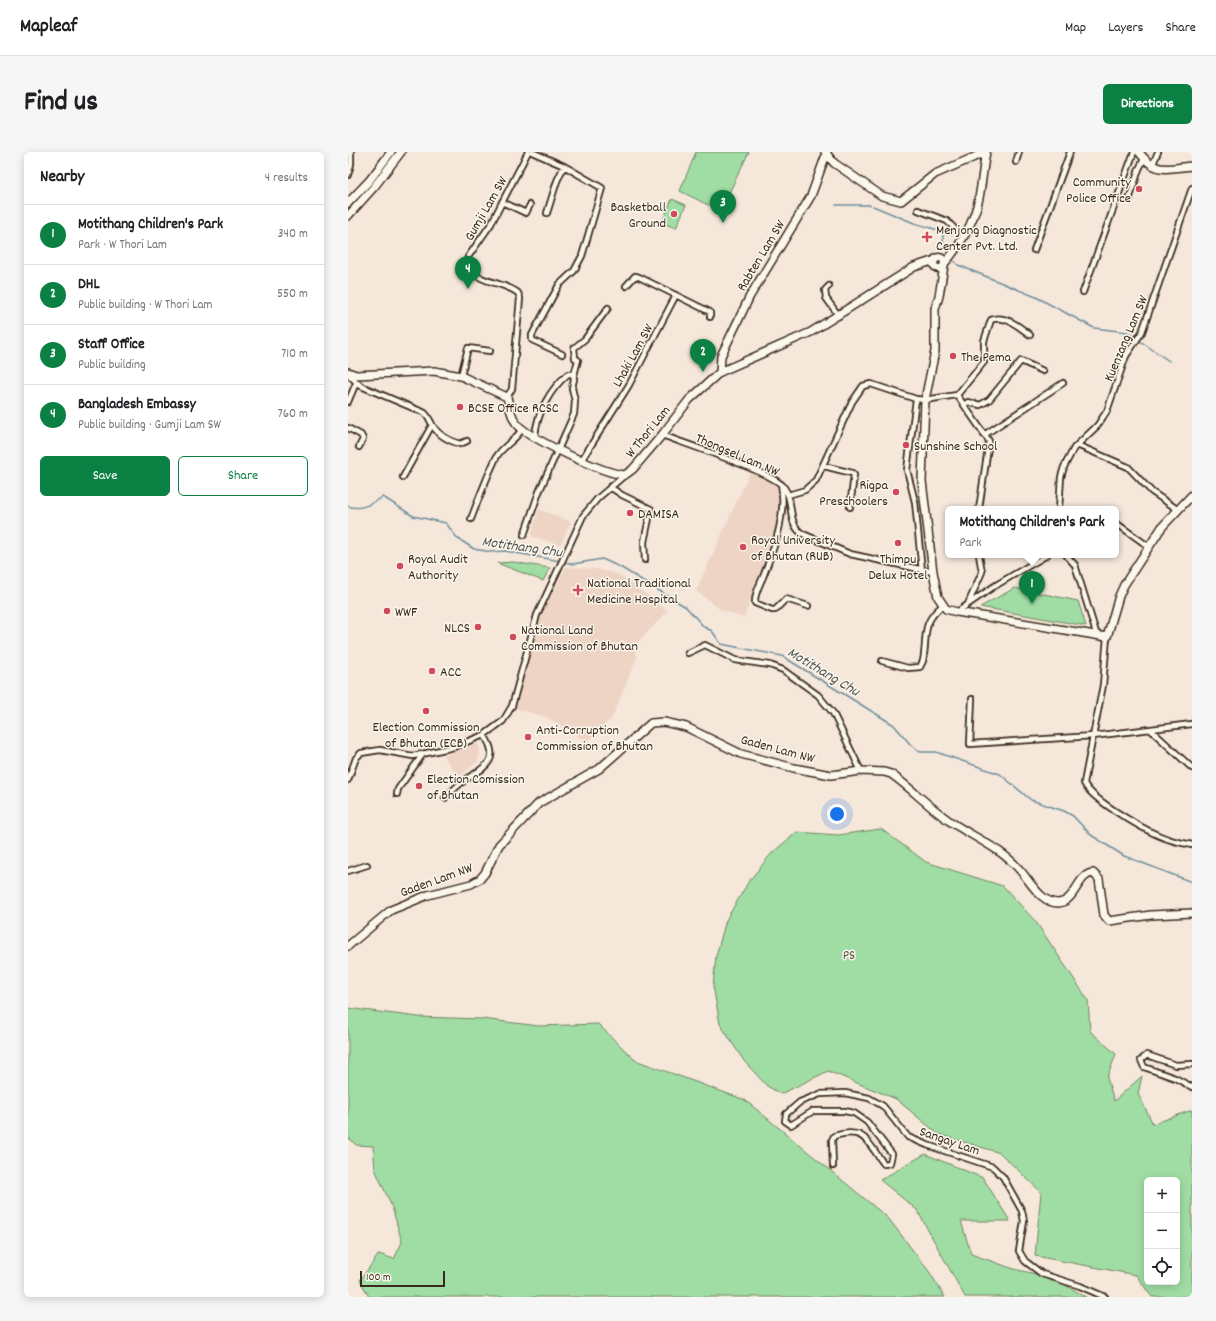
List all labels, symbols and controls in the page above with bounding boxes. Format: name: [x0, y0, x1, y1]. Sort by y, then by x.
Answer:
text: Mapleaf: [20, 14, 77, 41]
text: Map: [1065, 18, 1086, 38]
text: Layers: [1108, 18, 1143, 38]
text: Share: [1165, 18, 1196, 38]
text: Find us: [24, 84, 98, 124]
button: Directions: [1103, 84, 1192, 124]
text: Nearby: [40, 166, 84, 190]
text: 4 results: [265, 169, 308, 188]
street label: Gumji Lam SW: [460, 172, 514, 245]
place label: Community Police Office: [1066, 173, 1131, 209]
marker: Community Police Office: [1134, 184, 1144, 194]
pin: 3: [710, 190, 736, 223]
place label: Basketball Ground: [611, 198, 667, 234]
marker: Basketball Ground: [669, 209, 679, 219]
text: Motithang Children's Park: [78, 214, 223, 236]
street label: Rabten Lam SW: [733, 216, 791, 295]
place label: Menjong Diagnostic Center Pvt. Ltd.: [936, 221, 1037, 257]
text: 1: [52, 225, 54, 244]
text: 340 m: [278, 225, 308, 244]
marker: Menjong Diagnostic Center Pvt. Ltd.: [921, 231, 933, 243]
text: Park · W Thori Lam: [78, 236, 167, 255]
pin: 4: [455, 256, 481, 289]
text: DHL: [78, 274, 100, 296]
text: 2: [50, 285, 56, 304]
text: 550 m: [277, 285, 308, 304]
street label: Kuenzang Lam SW: [1100, 292, 1154, 385]
text: Public building · W Thori Lam: [78, 296, 213, 315]
street label: Lhaki Lam SW: [608, 320, 660, 391]
text: Staff Office: [78, 334, 145, 356]
pin: 2: [690, 339, 716, 372]
text: 3: [50, 345, 56, 364]
text: 710 m: [281, 345, 308, 364]
place label: The Pema: [961, 348, 1012, 368]
marker: The Pema: [948, 351, 958, 361]
text: Public building: [78, 356, 146, 375]
text: Bangladesh Embassy: [78, 394, 196, 416]
place label: BCSE Office RCSC: [468, 399, 559, 419]
marker: BCSE Office RCSC: [455, 402, 465, 412]
street label: W Thori Lam: [621, 402, 676, 463]
text: 4: [50, 405, 56, 424]
text: 760 m: [278, 405, 308, 424]
text: Public building · Gumji Lam SW: [78, 416, 221, 435]
street label: Thongsel Lam NW: [692, 429, 783, 483]
place label: Sunshine School: [914, 437, 998, 457]
marker: Sunshine School: [901, 440, 911, 450]
button: Save: [40, 456, 170, 496]
button: Share: [178, 456, 308, 496]
place label: Rigpa Preschoolers: [819, 476, 888, 512]
marker: Rigpa Preschoolers: [891, 487, 901, 497]
place label: DAMISA: [638, 505, 680, 525]
popup: [945, 506, 1119, 558]
marker: DAMISA: [625, 508, 635, 518]
text: Motithang Children's Park: [959, 512, 1105, 534]
water label: Motithang Chu: [480, 531, 565, 565]
place label: Royal University of Bhutan (RUB): [751, 531, 835, 567]
text: Park: [959, 534, 982, 553]
marker: Thimpu Delux Hotel: [893, 538, 903, 548]
marker: Royal University of Bhutan (RUB): [738, 542, 748, 552]
place label: Royal Audit Authority: [408, 550, 468, 586]
place label: Thimpu Delux Hotel: [868, 550, 928, 586]
marker: Royal Audit Authority: [395, 561, 405, 571]
pin: 1: [1019, 571, 1045, 604]
place label: National Traditional Medicine Hospital: [587, 574, 691, 610]
marker: National Traditional Medicine Hospital: [572, 584, 584, 596]
place label: WWF: [395, 603, 418, 623]
marker: WWF: [382, 606, 392, 616]
place label: NLCS: [444, 619, 470, 639]
place label: National Land Commission of Bhutan: [521, 621, 638, 657]
marker: NLCS: [473, 622, 483, 632]
marker: National Land Commission of Bhutan: [508, 632, 518, 642]
water label: Motithang Chu: [783, 642, 865, 704]
place label: ACC: [440, 663, 462, 683]
marker: ACC: [427, 666, 437, 676]
marker: Election Commission of Bhutan (ECB): [421, 706, 431, 716]
place label: Election Commission of Bhutan (ECB): [372, 718, 480, 754]
place label: Anti-Corruption Commission of Bhutan: [536, 721, 653, 757]
street label: Gaden Lam NW: [738, 730, 818, 770]
marker: Anti-Corruption Commission of Bhutan: [523, 732, 533, 742]
place label: Election Comission of Bhutan: [427, 770, 524, 806]
marker: Election Comission of Bhutan: [414, 781, 424, 791]
your location: [827, 804, 847, 824]
street label: Gaden Lam NW: [398, 858, 477, 903]
park label: PS: [843, 946, 855, 966]
street label: Sangay Lam: [916, 1122, 982, 1162]
map controls: [1144, 1177, 1180, 1285]
button: +: [1144, 1177, 1180, 1213]
button: −: [1144, 1213, 1180, 1249]
button: locate: [1144, 1249, 1180, 1285]
scale bar: [360, 1269, 445, 1288]
text: 100 m: [366, 1270, 390, 1286]

